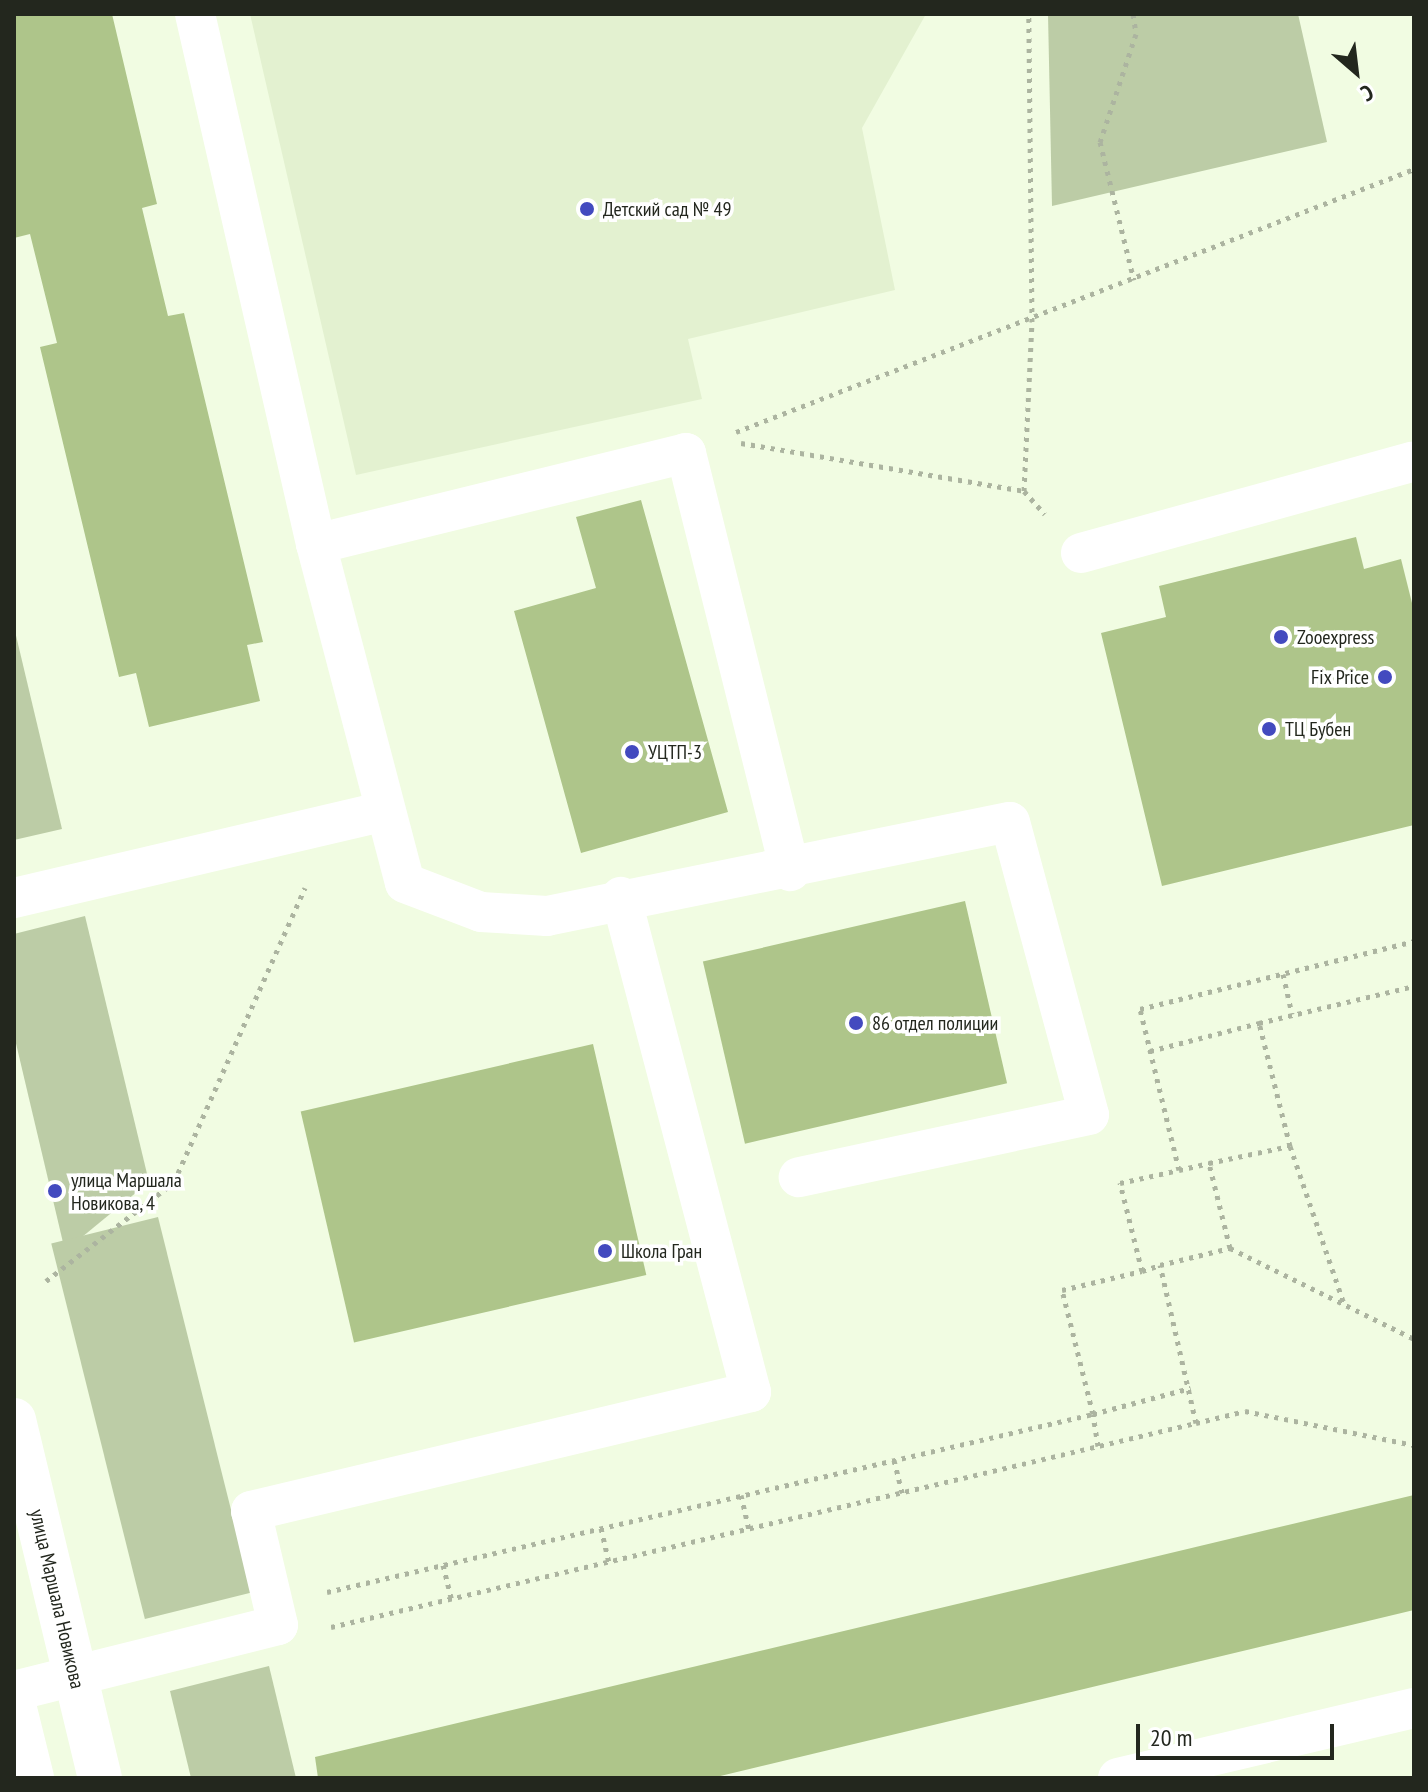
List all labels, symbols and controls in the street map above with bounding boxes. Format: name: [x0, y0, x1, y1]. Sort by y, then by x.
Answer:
north arrow: [1316, 32, 1396, 112]
text: С: [1356, 78, 1378, 108]
place label: Детский сад № 49: [603, 197, 731, 221]
marker: Детский сад № 49: [578, 200, 596, 218]
place label: Zooexpress: [1297, 625, 1374, 649]
marker: Zooexpress: [1272, 628, 1290, 646]
place label: Fix Price: [1311, 665, 1369, 689]
marker: Fix Price: [1376, 668, 1394, 686]
place label: ТЦ Бубен: [1285, 717, 1351, 741]
marker: ТЦ Бубен: [1260, 720, 1278, 738]
place label: УЦТП-3: [648, 740, 702, 764]
marker: УЦТП-3: [623, 743, 641, 761]
place label: 86 отдел полиции: [872, 1011, 998, 1035]
marker: 86 отдел полиции: [847, 1014, 865, 1032]
place label: улица Маршала Новикова, 4: [71, 1168, 182, 1215]
marker: улица Маршала Новикова, 4: [46, 1182, 64, 1200]
place label: Школа Гран: [621, 1239, 702, 1263]
marker: Школа Гран: [596, 1242, 614, 1260]
street label: улица Маршала Новикова: [25, 1507, 89, 1691]
scale bar: [1140, 1708, 1338, 1758]
text: 20 m: [1150, 1722, 1192, 1753]

